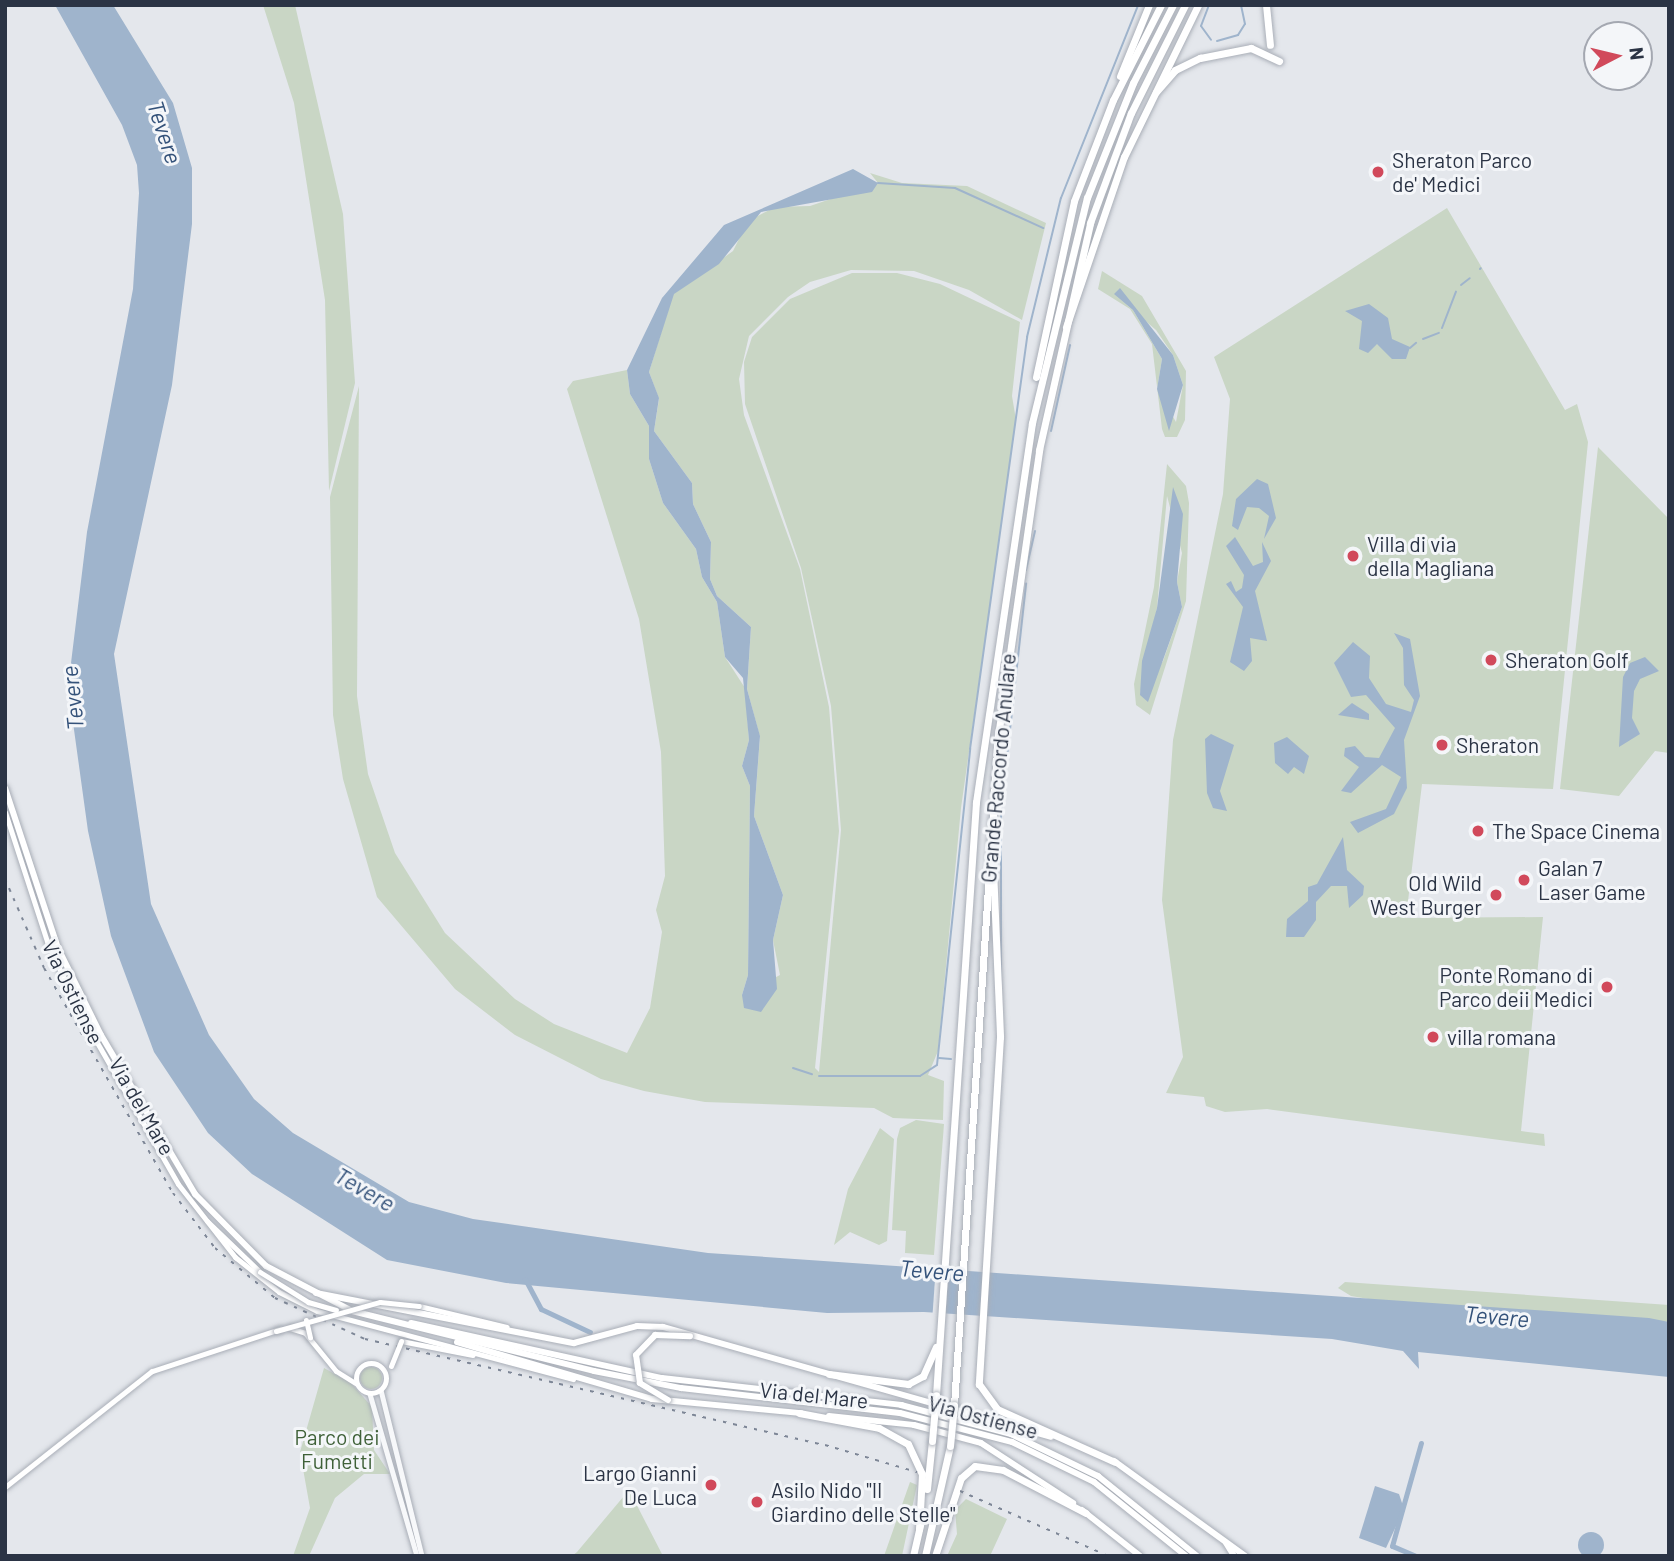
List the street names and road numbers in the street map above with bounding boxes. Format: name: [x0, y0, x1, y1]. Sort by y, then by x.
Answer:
street label: Grande Raccordo Anulare: [975, 652, 1021, 884]
street label: Via Ostiense: [37, 936, 109, 1048]
street label: Via del Mare: [104, 1053, 180, 1159]
street label: Via del Mare: [759, 1377, 869, 1413]
street label: Via Ostiense: [925, 1390, 1041, 1444]

